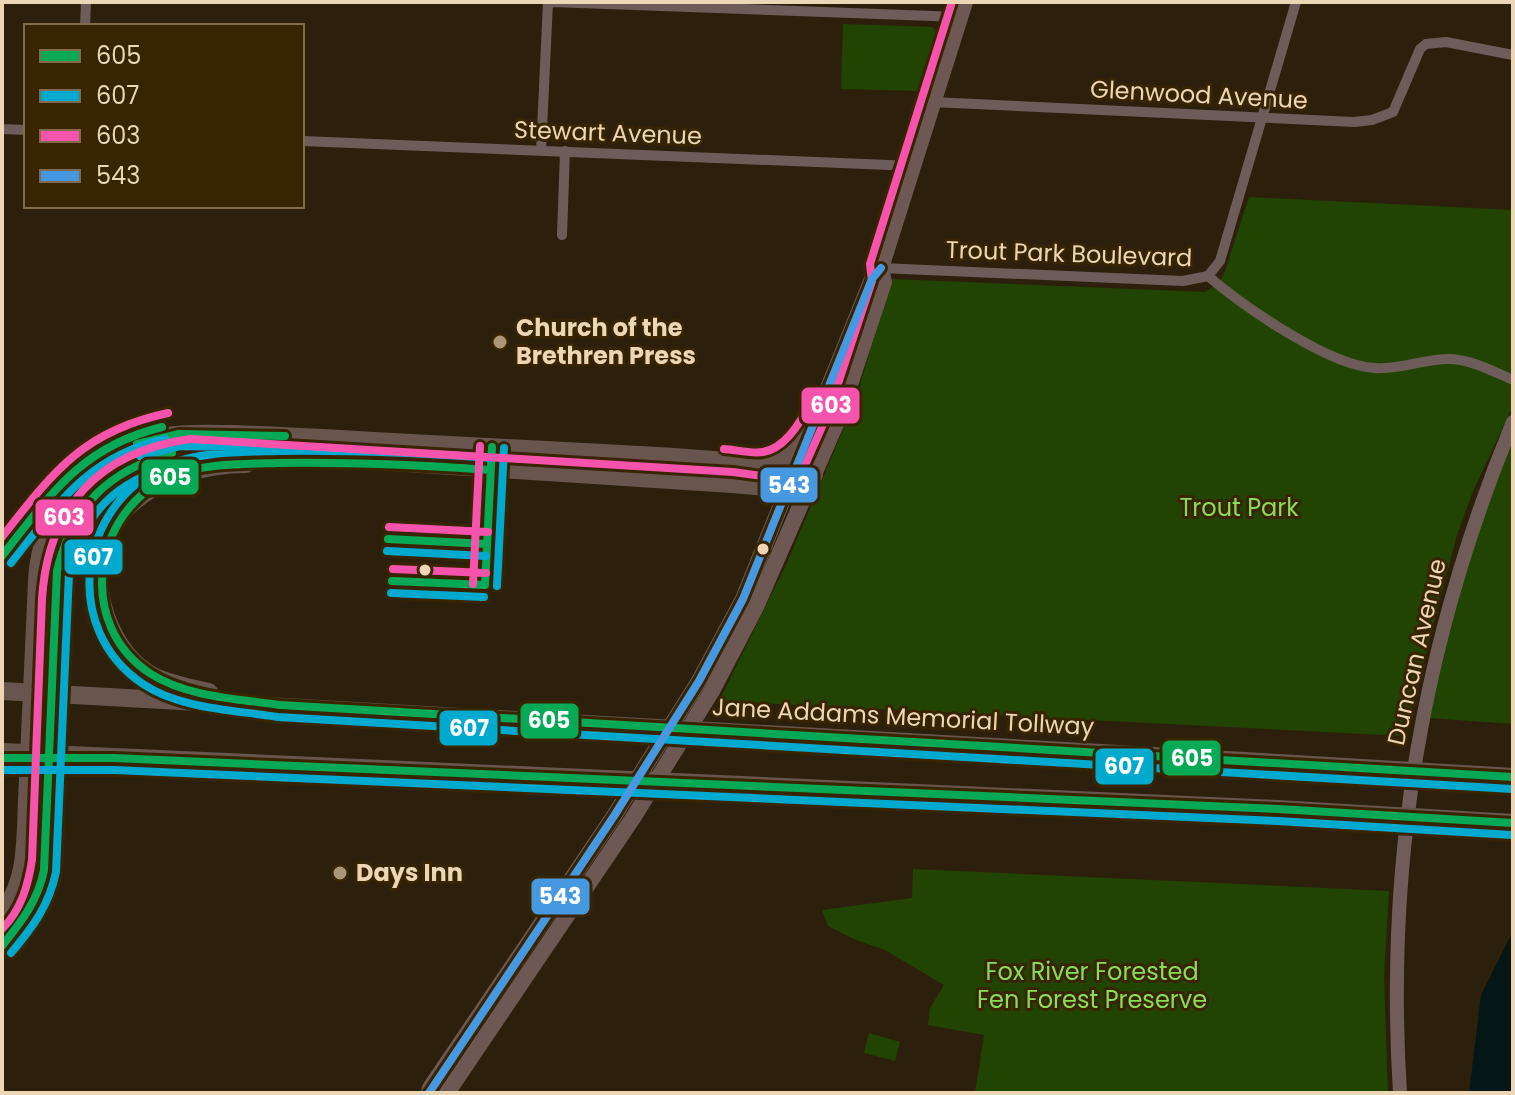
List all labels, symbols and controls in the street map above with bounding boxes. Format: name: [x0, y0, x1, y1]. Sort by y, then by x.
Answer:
legend: [24, 24, 304, 208]
text: 605: [96, 39, 141, 72]
street label: Glenwood Avenue: [1089, 72, 1309, 117]
text: 607: [96, 79, 139, 112]
street label: Stewart Avenue: [514, 113, 702, 152]
text: 603: [96, 119, 140, 152]
text: 543: [96, 159, 140, 192]
street label: Trout Park Boulevard: [945, 233, 1193, 274]
place label: Church of the Brethren Press: [516, 311, 696, 372]
marker: Church of the Brethren Press: [491, 333, 509, 351]
line badge: 603: [800, 386, 861, 425]
text: 603: [810, 390, 852, 421]
line badge: 605: [140, 458, 200, 496]
text: 605: [149, 462, 191, 493]
line badge: 543: [759, 466, 819, 504]
text: 543: [768, 470, 810, 501]
park label: Trout Park: [1179, 491, 1299, 524]
line badge: 603: [34, 498, 95, 537]
text: 603: [43, 502, 85, 533]
line badge: 607: [63, 538, 124, 576]
unlabelled marker: [755, 541, 771, 557]
text: 607: [73, 542, 113, 573]
street label: Duncan Avenue: [1379, 555, 1454, 748]
unlabelled marker: [417, 562, 433, 578]
street label: Jane Addams Memorial Tollway: [711, 690, 1095, 743]
line badge: 605: [519, 702, 580, 740]
text: 605: [528, 705, 570, 736]
line badge: 607: [438, 709, 499, 747]
text: 607: [449, 713, 489, 744]
line badge: 605: [1161, 739, 1222, 777]
text: 605: [1171, 743, 1213, 774]
line badge: 607: [1094, 747, 1155, 786]
text: 607: [1104, 751, 1144, 782]
place label: Days Inn: [356, 856, 463, 889]
marker: Days Inn: [331, 864, 349, 882]
line badge: 543: [530, 877, 591, 916]
text: 543: [539, 881, 581, 912]
park label: Fox River Forested Fen Forest Preserve: [977, 955, 1207, 1016]

